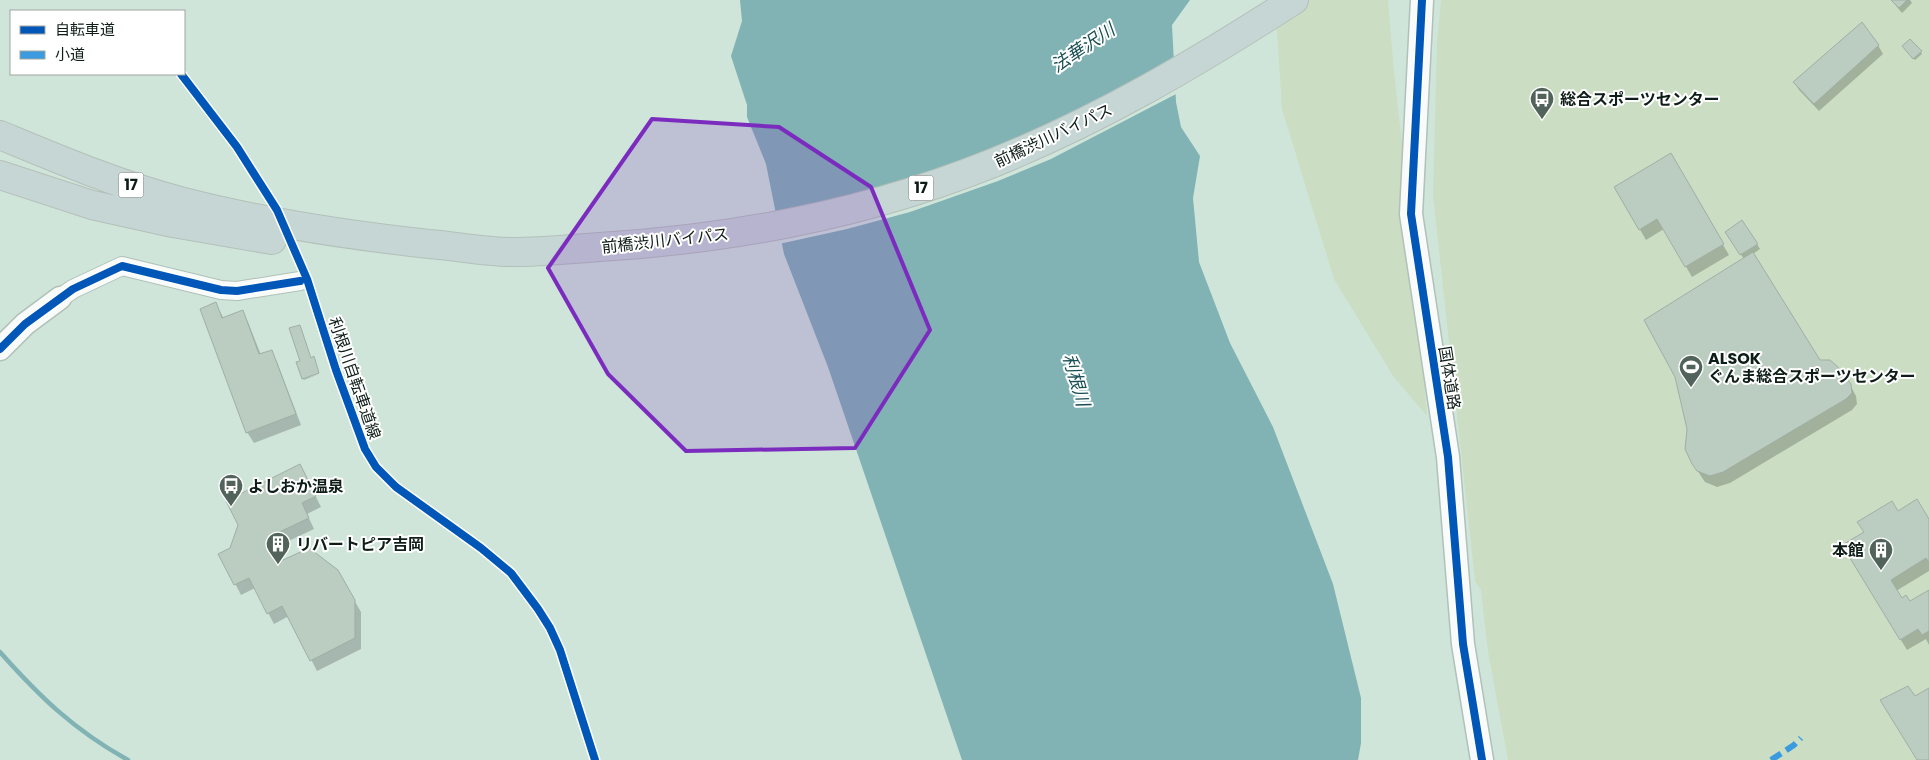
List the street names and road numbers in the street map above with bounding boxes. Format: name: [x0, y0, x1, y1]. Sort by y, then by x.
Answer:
street label: 前橋渋川バイパス: [990, 98, 1116, 173]
road number: 17: [118, 172, 144, 198]
road number: 17: [908, 176, 934, 200]
street label: 前橋渋川バイパス: [600, 222, 730, 259]
street label: 利根川自転車道線: [323, 314, 386, 442]
street label: 国体道路: [1433, 345, 1466, 411]

